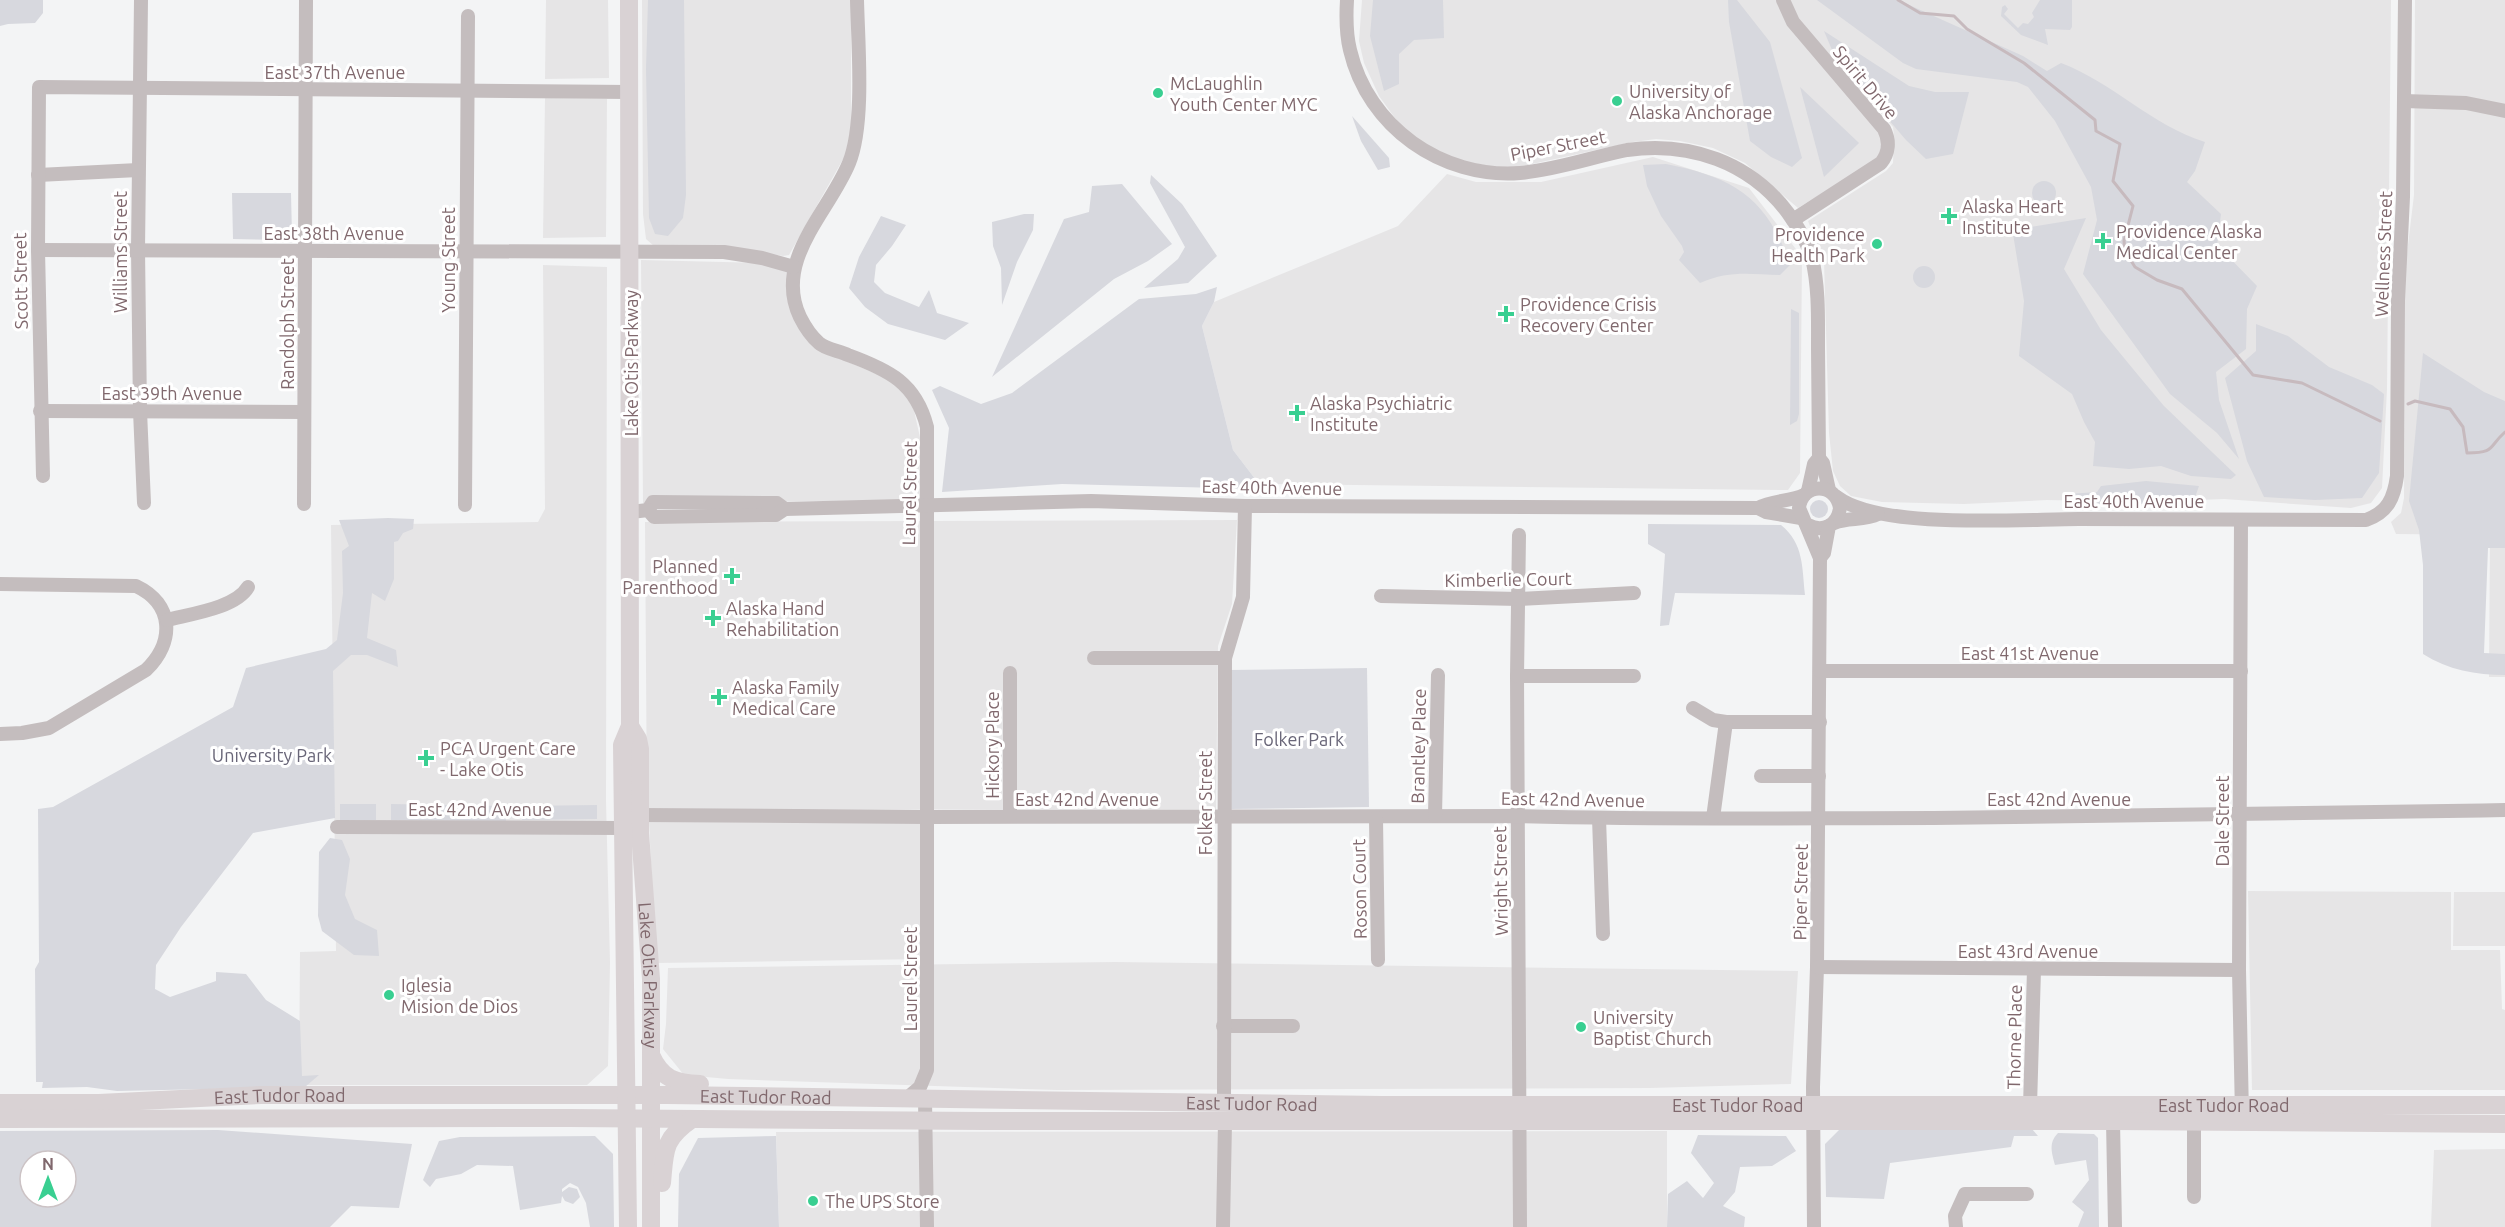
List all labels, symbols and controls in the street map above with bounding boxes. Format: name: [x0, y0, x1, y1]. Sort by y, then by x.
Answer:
street label: Spirit Drive: [1830, 41, 1902, 123]
street label: East 37th Avenue: [265, 62, 405, 82]
place label: McLaughlin Youth Center MYC: [1170, 73, 1318, 114]
place label: University of Alaska Anchorage: [1629, 81, 1772, 122]
marker: McLaughlin Youth Center MYC: [1151, 86, 1165, 100]
marker: University of Alaska Anchorage: [1610, 94, 1624, 108]
street label: Piper Street: [1509, 126, 1607, 164]
street label: Williams Street: [110, 191, 130, 313]
street label: Wellness Street: [2371, 191, 2395, 317]
place label: Alaska Heart Institute: [1962, 196, 2064, 237]
street label: Young Street: [438, 207, 458, 313]
marker: Alaska Heart Institute: [1940, 207, 1958, 225]
place label: Providence Alaska Medical Center: [2116, 221, 2262, 262]
street label: East 38th Avenue: [264, 223, 404, 243]
place label: Providence Health Park: [1771, 224, 1865, 265]
street label: Scott Street: [9, 232, 31, 330]
marker: Providence Alaska Medical Center: [2094, 232, 2112, 250]
marker: Providence Health Park: [1870, 237, 1884, 251]
street label: Randolph Street: [277, 258, 297, 390]
street label: Lake Otis Parkway: [621, 290, 641, 436]
place label: Providence Crisis Recovery Center: [1520, 294, 1657, 335]
marker: Providence Crisis Recovery Center: [1497, 305, 1515, 323]
street label: East 39th Avenue: [102, 383, 242, 403]
place label: Alaska Psychiatric Institute: [1310, 393, 1452, 434]
marker: Alaska Psychiatric Institute: [1288, 404, 1306, 422]
street label: Laurel Street: [898, 441, 920, 545]
street label: East 40th Avenue: [1201, 476, 1343, 498]
street label: East 40th Avenue: [2064, 491, 2204, 511]
place label: Planned Parenthood: [622, 556, 718, 597]
marker: Planned Parenthood: [723, 567, 741, 585]
street label: Kimberlie Court: [1444, 568, 1572, 590]
place label: Alaska Hand Rehabilitation: [726, 598, 839, 639]
marker: Alaska Hand Rehabilitation: [704, 609, 722, 627]
street label: East 41st Avenue: [1961, 643, 2099, 663]
place label: Alaska Family Medical Care: [732, 677, 840, 718]
marker: Alaska Family Medical Care: [710, 688, 728, 706]
street label: Brantley Place: [1407, 688, 1429, 804]
street label: Hickory Place: [982, 691, 1002, 799]
park label: Folker Park: [1254, 729, 1344, 749]
place label: PCA Urgent Care - Lake Otis: [440, 738, 576, 779]
park label: University Park: [212, 745, 332, 765]
marker: PCA Urgent Care - Lake Otis: [417, 749, 435, 767]
street label: Folker Street: [1195, 751, 1215, 855]
street label: Dale Street: [2212, 776, 2232, 867]
street label: East 42nd Avenue: [1501, 788, 1645, 810]
street label: East 42nd Avenue: [1015, 789, 1159, 809]
street label: East 42nd Avenue: [1987, 789, 2131, 809]
street label: East 42nd Avenue: [408, 799, 552, 819]
street label: Wright Street: [1489, 826, 1511, 936]
street label: Roson Court: [1348, 839, 1370, 939]
street label: Piper Street: [1789, 843, 1811, 941]
street label: Lake Otis Parkway: [635, 901, 661, 1049]
street label: Laurel Street: [900, 927, 920, 1031]
street label: East 43rd Avenue: [1958, 941, 2098, 961]
place label: Iglesia Mision de Dios: [401, 975, 518, 1016]
street label: Thorne Place: [2003, 984, 2025, 1090]
marker: Iglesia Mision de Dios: [382, 988, 396, 1002]
place label: University Baptist Church: [1593, 1007, 1712, 1048]
marker: University Baptist Church: [1574, 1020, 1588, 1034]
street label: East Tudor Road: [214, 1085, 346, 1107]
street label: East Tudor Road: [700, 1085, 832, 1107]
street label: East Tudor Road: [1186, 1092, 1318, 1114]
street label: East Tudor Road: [1672, 1095, 1804, 1115]
street label: East Tudor Road: [2158, 1095, 2290, 1115]
north arrow: [18, 1149, 78, 1209]
text: N: [42, 1155, 54, 1173]
place label: The UPS Store: [825, 1191, 940, 1211]
marker: The UPS Store: [806, 1194, 820, 1208]

